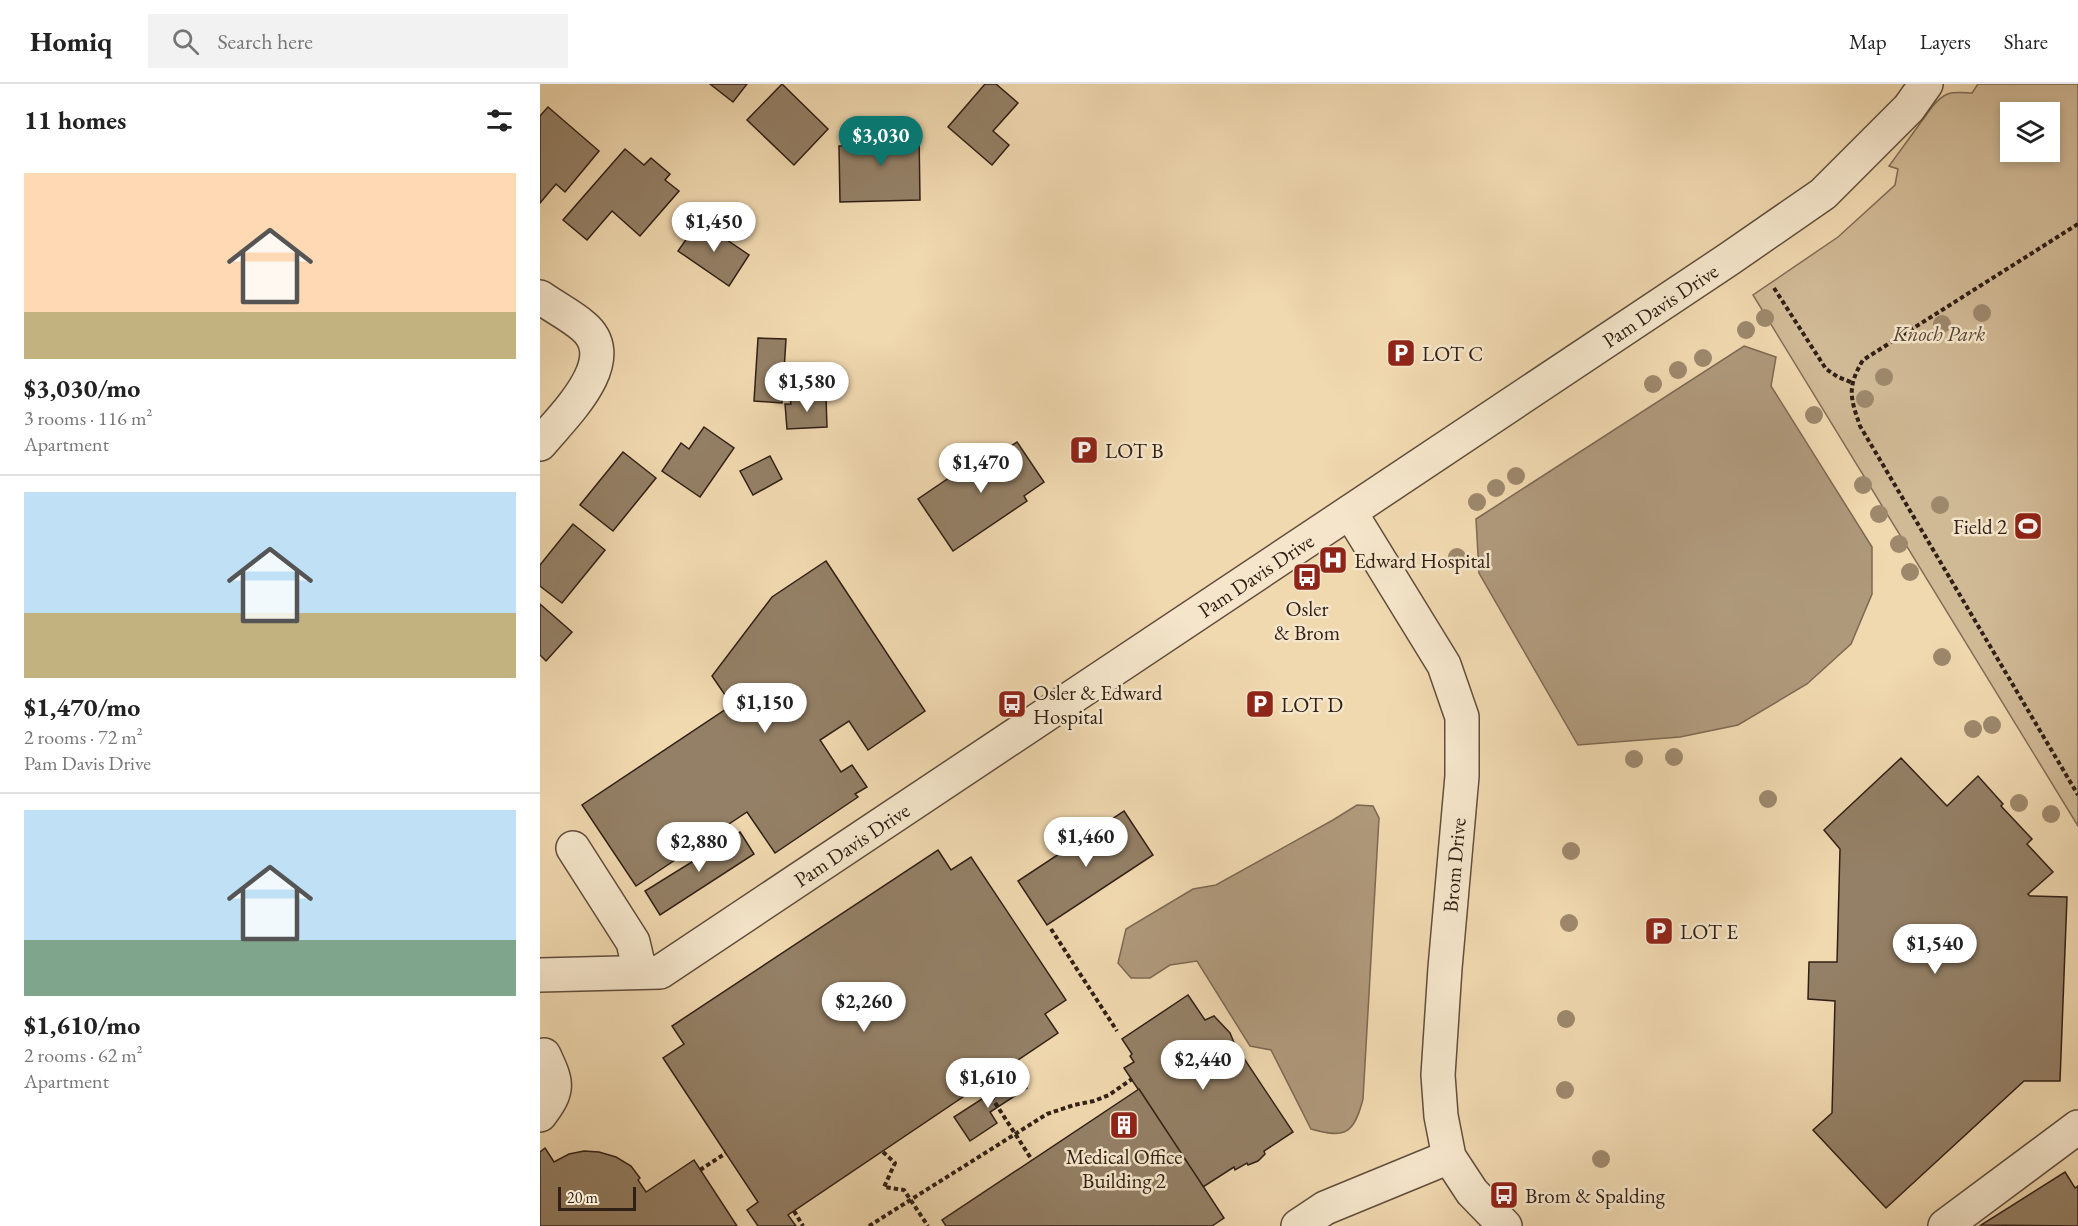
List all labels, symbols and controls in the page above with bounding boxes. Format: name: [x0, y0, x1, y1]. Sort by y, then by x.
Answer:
search box: [148, 14, 568, 68]
text: Homiq: [30, 23, 112, 59]
icon: search: [169, 25, 202, 58]
text: Search here: [217, 27, 313, 56]
text: Map: [1849, 28, 1887, 55]
text: Layers: [1920, 28, 1971, 55]
text: Share: [2004, 28, 2048, 55]
map controls: [2000, 102, 2060, 162]
button: layers: [2000, 102, 2060, 162]
text: 11 homes: [24, 103, 126, 137]
icon: filters: [483, 104, 516, 137]
pin: $3,030: [832, 116, 930, 167]
text: $3,030: [853, 122, 909, 148]
pin: $1,450: [665, 202, 763, 253]
text: $1,450: [686, 208, 742, 234]
icon: home: [216, 212, 324, 320]
street label: Pam Davis Drive: [1597, 257, 1723, 353]
park label: Knoch Park: [1892, 320, 1986, 347]
parking icon: LOT C: [1385, 337, 1417, 369]
place label: LOT C: [1422, 340, 1483, 367]
pin: $1,580: [758, 362, 856, 413]
text: $1,580: [779, 368, 835, 394]
text: $3,030/mo: [24, 371, 140, 405]
text: 3 rooms · 116 m²: [24, 405, 152, 431]
text: Apartment: [24, 431, 109, 457]
parking icon: LOT B: [1068, 434, 1100, 466]
place label: LOT B: [1105, 437, 1163, 464]
pin: $1,470: [932, 443, 1030, 494]
text: $1,470: [953, 449, 1009, 475]
sports icon: Field 2: [2012, 510, 2044, 542]
place label: Field 2: [1953, 513, 2007, 540]
street label: Pam Davis Drive: [1193, 526, 1319, 623]
icon: home: [216, 531, 324, 639]
hospital icon: Edward Hospital: [1317, 544, 1349, 576]
place label: Edward Hospital: [1354, 547, 1490, 574]
bus stop icon: Osler & Brom: [1291, 561, 1323, 593]
place label: Osler & Brom: [1274, 595, 1340, 646]
place label: Osler & Edward Hospital: [1033, 679, 1163, 730]
pin: $1,150: [716, 683, 814, 734]
bus stop icon: Osler & Edward Hospital: [996, 688, 1028, 720]
parking icon: LOT D: [1244, 688, 1276, 720]
text: $1,150: [737, 689, 793, 715]
text: $1,470/mo: [24, 690, 140, 724]
place label: LOT D: [1281, 691, 1343, 718]
text: 2 rooms · 72 m²: [24, 724, 143, 750]
text: Pam Davis Drive: [24, 750, 151, 776]
street label: Pam Davis Drive: [788, 796, 914, 893]
street label: Brom Drive: [1436, 816, 1472, 914]
pin: $1,460: [1037, 817, 1135, 868]
pin: $2,880: [650, 822, 748, 873]
text: $1,460: [1058, 823, 1114, 849]
text: $2,880: [671, 828, 727, 854]
icon: home: [216, 849, 324, 957]
parking icon: LOT E: [1643, 915, 1675, 947]
place label: LOT E: [1680, 918, 1738, 945]
pin: $1,540: [1886, 924, 1984, 975]
text: $1,540: [1907, 930, 1963, 956]
pin: $2,260: [815, 982, 913, 1033]
text: $2,260: [836, 988, 892, 1014]
text: $1,610/mo: [24, 1008, 140, 1042]
pin: $2,440: [1154, 1040, 1252, 1091]
text: 2 rooms · 62 m²: [24, 1042, 143, 1068]
text: $2,440: [1175, 1046, 1231, 1072]
pin: $1,610: [939, 1058, 1037, 1109]
text: $1,610: [960, 1064, 1016, 1090]
text: Apartment: [24, 1068, 109, 1094]
building icon: Medical Office Building 2: [1108, 1109, 1140, 1141]
place label: Medical Office Building 2: [1066, 1143, 1182, 1194]
bus stop icon: Brom & Spalding: [1488, 1179, 1520, 1211]
place label: Brom & Spalding: [1525, 1182, 1666, 1209]
scale bar: [558, 1184, 636, 1212]
text: 20 m: [567, 1187, 598, 1208]

